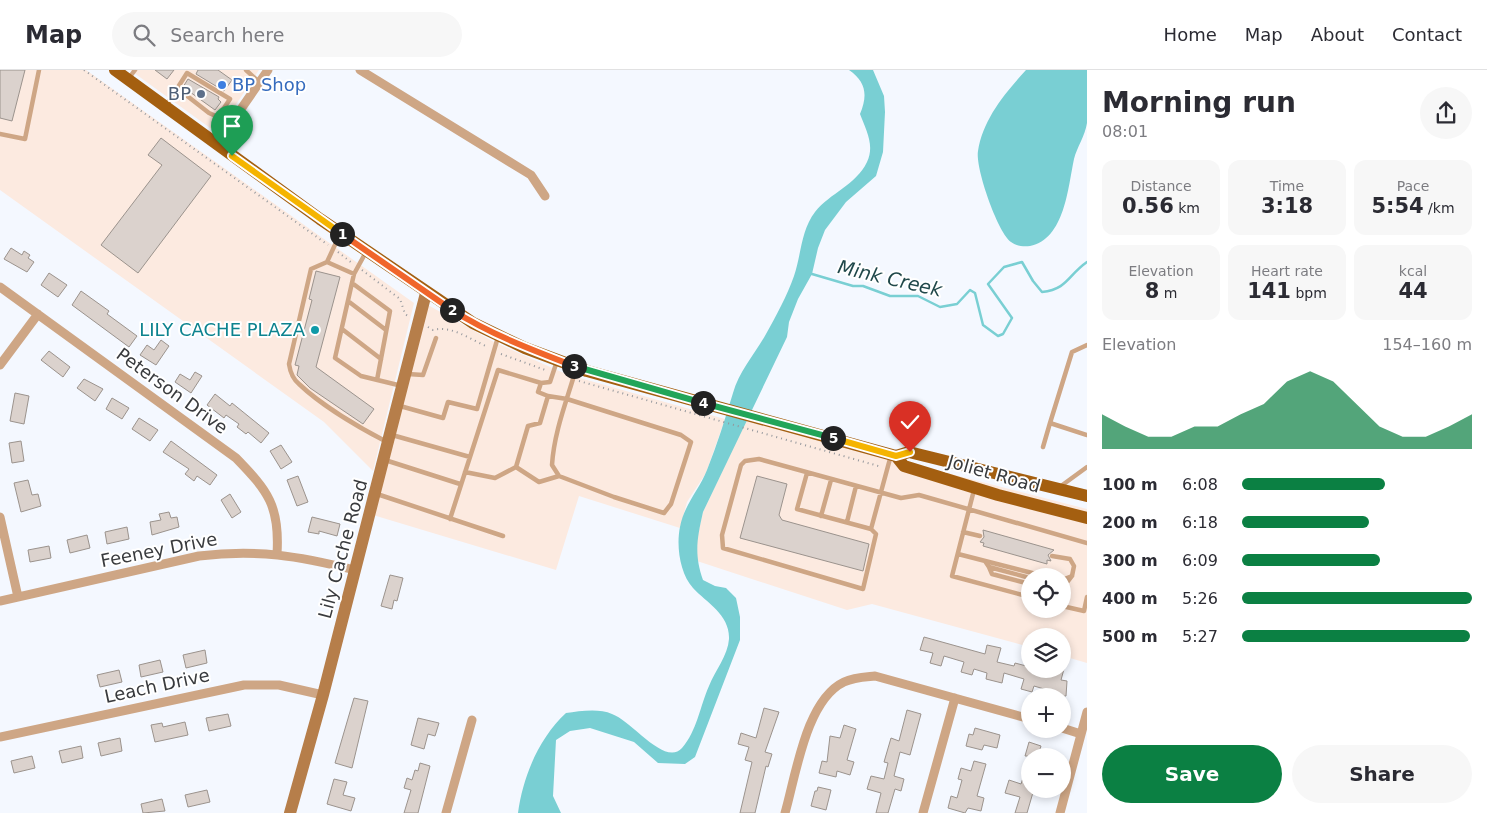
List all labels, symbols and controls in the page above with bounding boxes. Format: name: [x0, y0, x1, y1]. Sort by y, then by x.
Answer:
search box: [112, 12, 462, 57]
text: Map: [25, 21, 82, 49]
icon: search: [130, 21, 158, 49]
text: Search here: [170, 24, 284, 46]
text: Home: [1164, 24, 1217, 45]
text: Map: [1245, 24, 1283, 45]
text: About: [1311, 24, 1364, 45]
text: Contact: [1392, 24, 1462, 45]
place label: BP Shop: [232, 74, 306, 95]
marker: BP Shop: [216, 79, 228, 91]
place label: BP: [168, 83, 191, 104]
text: Morning run: [1102, 86, 1296, 119]
button: share: [1420, 87, 1472, 139]
marker: BP: [195, 88, 207, 100]
pin: [211, 105, 253, 156]
icon: arrive: [218, 112, 246, 140]
text: 08:01: [1102, 122, 1148, 141]
text: Distance: [1130, 178, 1192, 194]
text: Time: [1270, 178, 1304, 194]
text: Pace: [1397, 178, 1429, 194]
text: 0.56: [1122, 194, 1174, 218]
text: 3:18: [1261, 194, 1313, 218]
text: 5:54: [1371, 194, 1424, 218]
text: km: [1174, 200, 1200, 216]
text: /km: [1424, 200, 1455, 216]
pin: 1: [330, 222, 354, 246]
text: 1: [338, 226, 347, 242]
water label: Mink Creek: [836, 255, 945, 301]
text: Elevation: [1128, 263, 1194, 279]
text: Heart rate: [1251, 263, 1323, 279]
text: kcal: [1399, 263, 1427, 279]
text: 8: [1145, 279, 1159, 303]
text: 141: [1247, 279, 1291, 303]
text: 44: [1398, 279, 1428, 303]
text: m: [1159, 285, 1177, 301]
text: bpm: [1291, 285, 1327, 301]
pin: 2: [440, 298, 464, 322]
text: 2: [448, 302, 457, 318]
place label: LILY CACHE PLAZA: [139, 319, 306, 340]
marker: LILY CACHE PLAZA: [309, 324, 321, 336]
text: Elevation: [1102, 335, 1176, 354]
text: 154–160 m: [1382, 335, 1472, 354]
street label: Peterson Drive: [113, 343, 232, 438]
pin: 3: [562, 354, 586, 378]
text: 3: [570, 358, 579, 374]
pin: 4: [690, 390, 716, 416]
text: 4: [699, 395, 708, 411]
pin: [889, 401, 931, 452]
icon: check: [896, 408, 924, 436]
pin: 5: [820, 426, 846, 450]
text: 5: [829, 430, 838, 446]
street label: Joliet Road: [944, 450, 1043, 497]
text: 100 m: [1102, 475, 1158, 494]
text: 6:08: [1182, 475, 1218, 494]
street label: Lily Cache Road: [314, 477, 371, 621]
text: 200 m: [1102, 513, 1158, 532]
text: 6:18: [1182, 513, 1218, 532]
street label: Feeney Drive: [99, 528, 219, 571]
text: 300 m: [1102, 551, 1158, 570]
text: 6:09: [1182, 551, 1218, 570]
map controls: [1021, 568, 1071, 798]
button: locate: [1021, 568, 1071, 618]
text: 400 m: [1102, 589, 1158, 608]
text: 5:26: [1182, 589, 1218, 608]
text: 500 m: [1102, 627, 1158, 646]
text: 5:27: [1182, 627, 1218, 646]
button: layers: [1021, 628, 1071, 678]
street label: Leach Drive: [102, 664, 211, 707]
button: +: [1021, 688, 1071, 738]
button: Save: [1102, 745, 1282, 803]
button: Share: [1292, 745, 1472, 803]
button: −: [1021, 748, 1071, 798]

